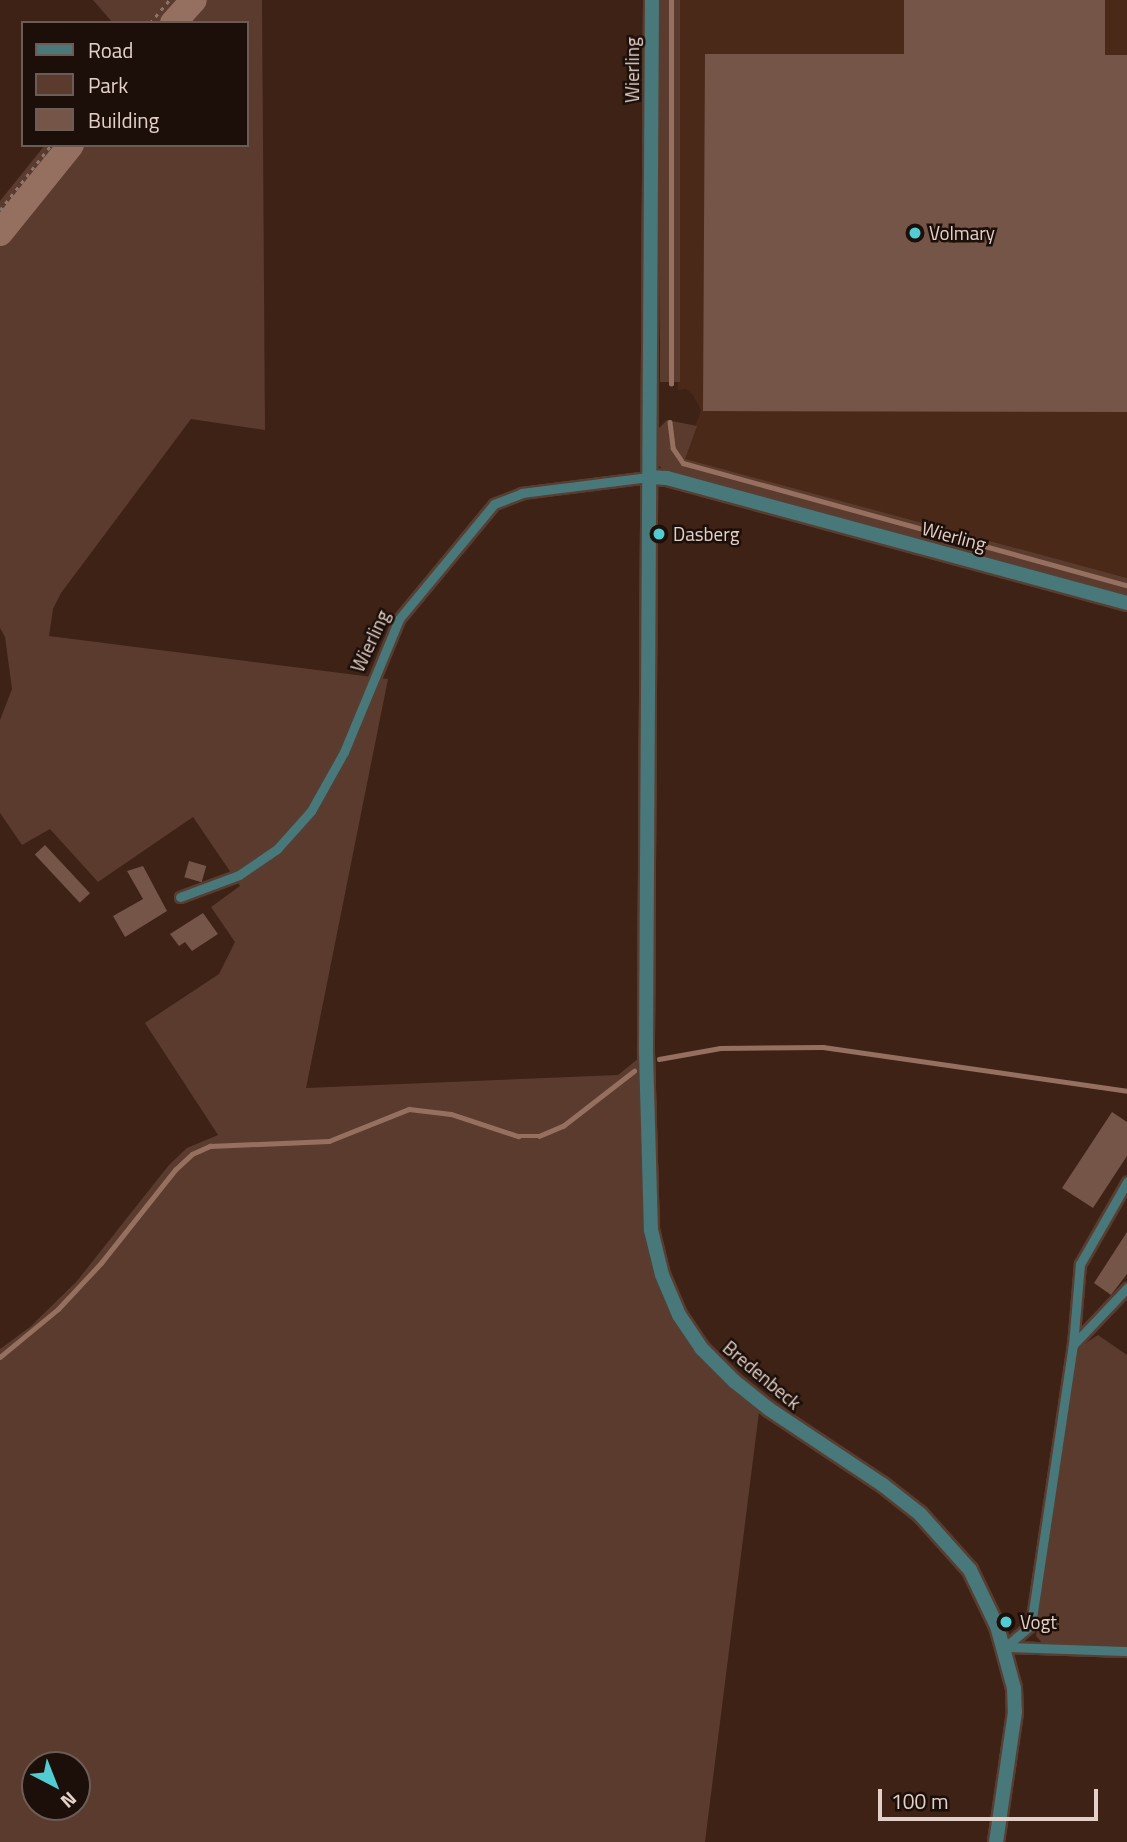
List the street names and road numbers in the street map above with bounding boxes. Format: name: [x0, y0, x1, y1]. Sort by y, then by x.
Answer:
street label: Wierling: [621, 37, 643, 103]
street label: Wierling: [919, 516, 989, 556]
street label: Wierling: [346, 606, 394, 676]
street label: Bredenbeck: [718, 1336, 806, 1414]

